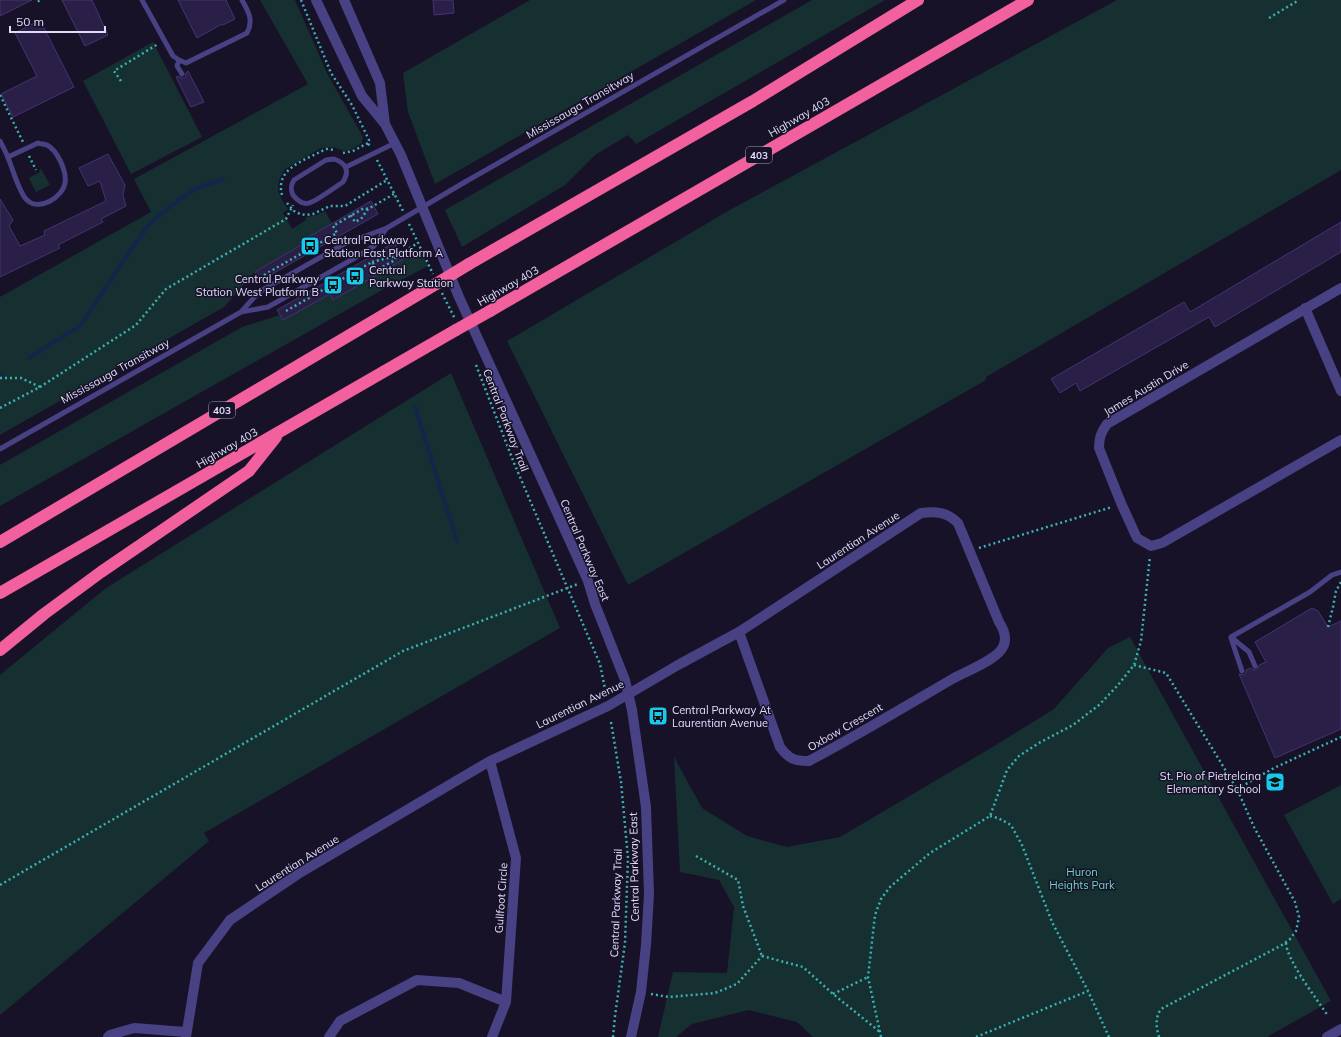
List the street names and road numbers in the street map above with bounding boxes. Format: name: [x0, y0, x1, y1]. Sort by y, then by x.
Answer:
street label: Mississauga Transitway: [524, 68, 637, 142]
street label: Highway 403: [766, 94, 832, 140]
road number: 403: [746, 147, 772, 163]
street label: Highway 403: [475, 263, 541, 309]
street label: Mississauga Transitway: [58, 335, 172, 407]
street label: James Austin Drive: [1101, 357, 1191, 419]
street label: Central Parkway Trail: [480, 367, 532, 473]
road number: 403: [209, 402, 235, 418]
street label: Highway 403: [194, 425, 260, 471]
street label: Central Parkway East: [557, 497, 613, 603]
street label: Laurentian Avenue: [814, 508, 902, 572]
street label: Laurentian Avenue: [534, 677, 626, 731]
street label: Oxbow Crescent: [805, 700, 885, 754]
street label: Central Parkway East: [626, 812, 642, 922]
street label: Laurentian Avenue: [253, 832, 341, 894]
street label: Central Parkway Trail: [607, 848, 625, 958]
street label: Gullfoot Circle: [492, 862, 510, 934]

